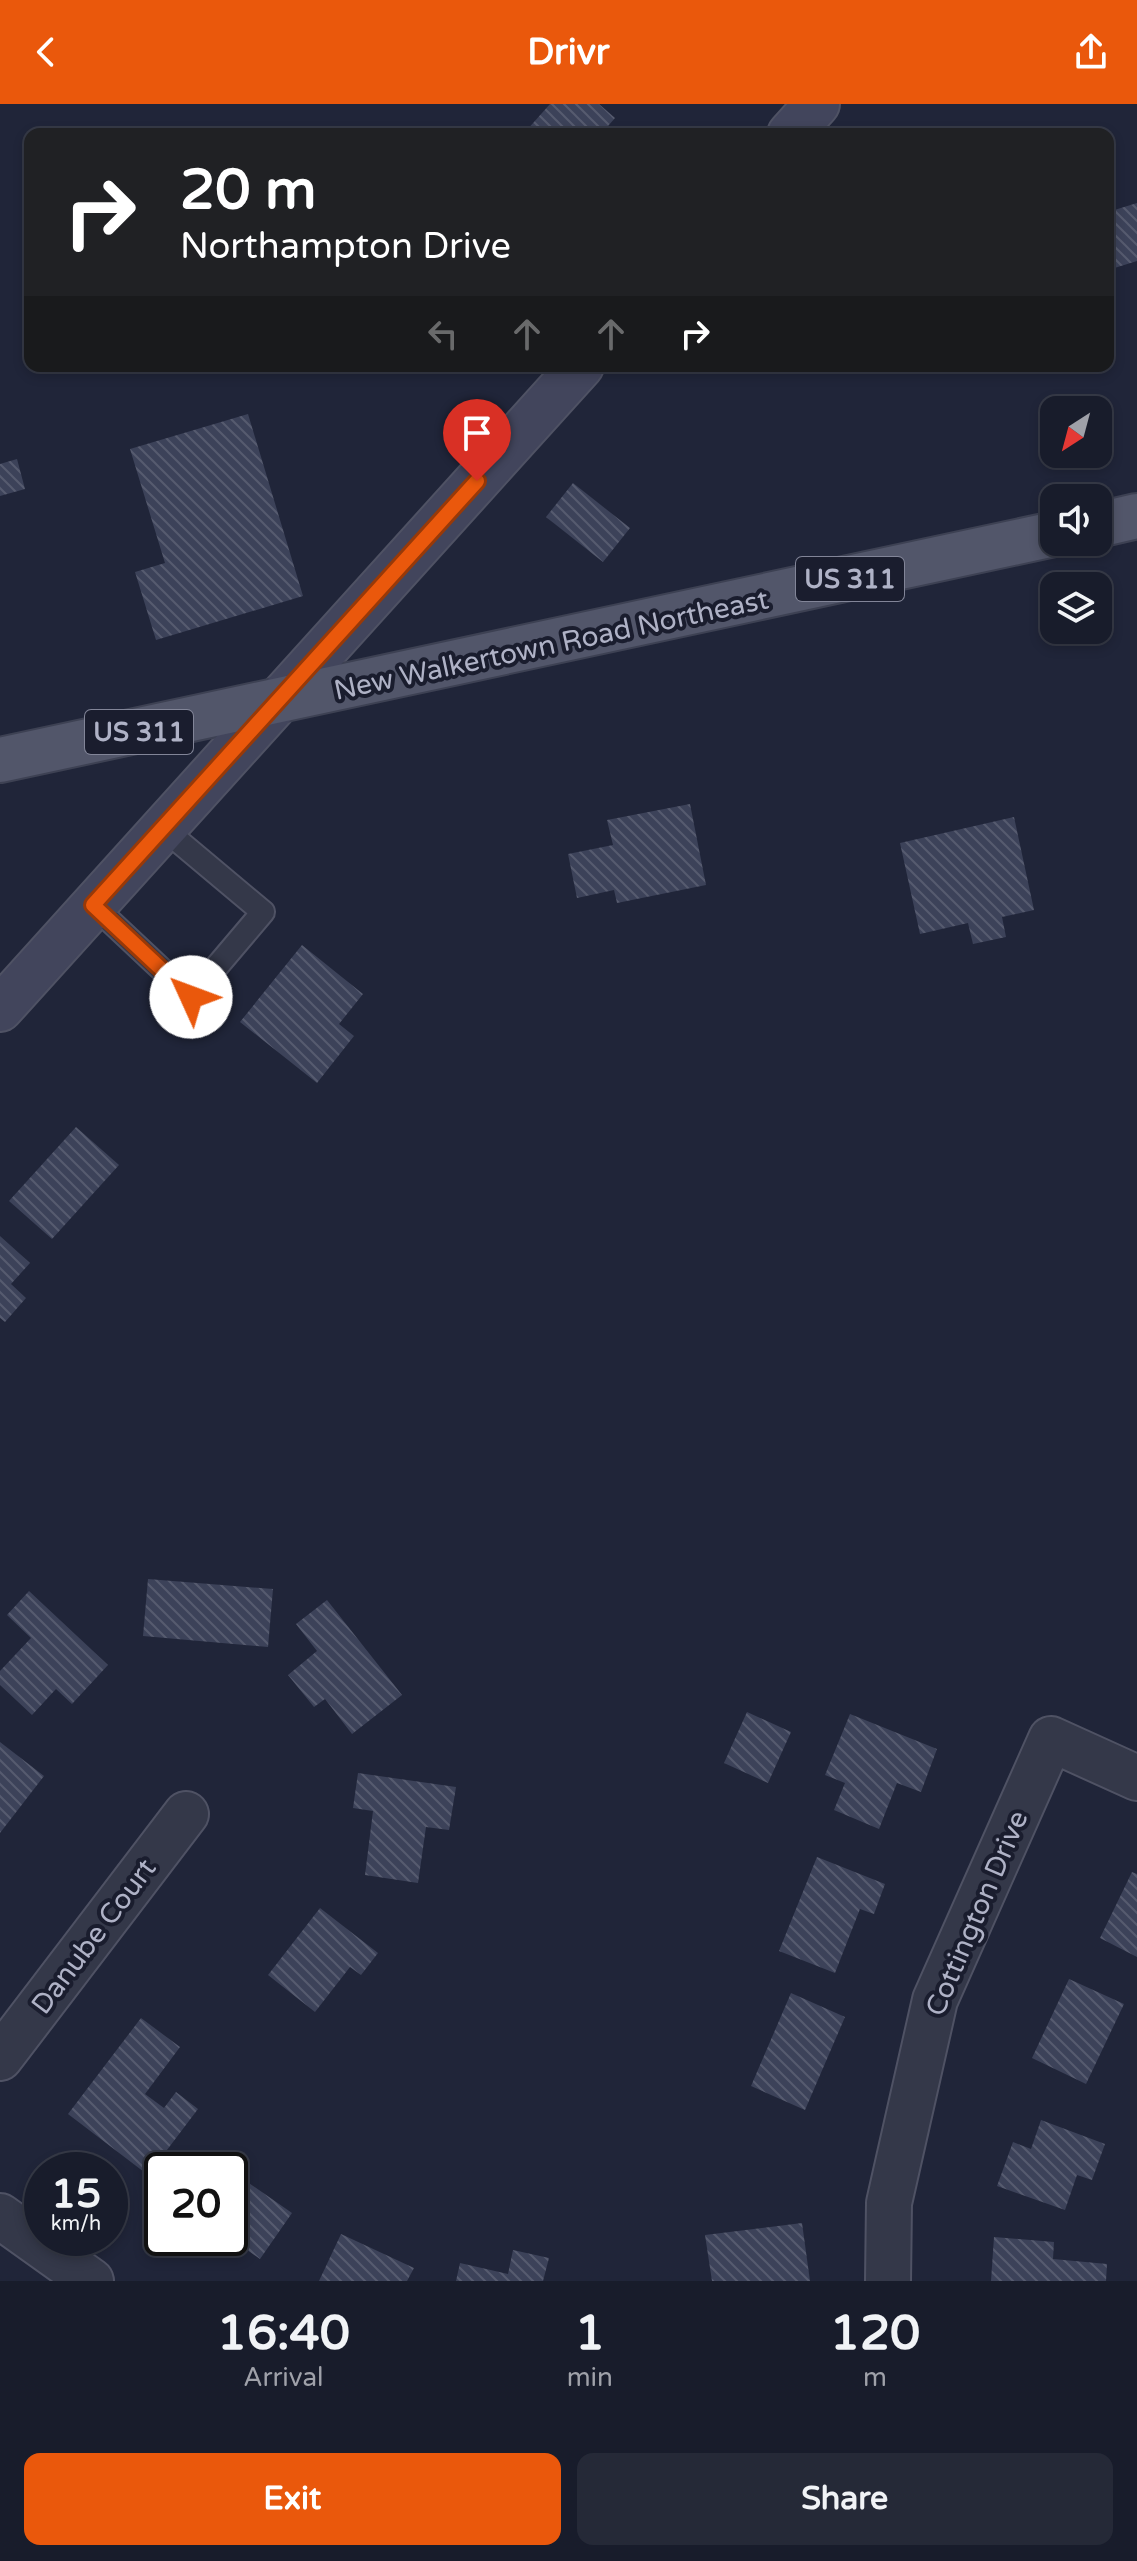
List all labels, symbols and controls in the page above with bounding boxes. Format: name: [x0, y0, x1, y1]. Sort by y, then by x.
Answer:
icon: back: [24, 30, 68, 74]
icon: share: [1069, 30, 1113, 74]
text: Drivr: [527, 31, 610, 74]
text: 20 m: [180, 157, 316, 224]
icon: right: [48, 160, 152, 264]
text: Northampton Drive: [180, 225, 511, 268]
icon: left: [421, 312, 465, 356]
icon: ahead: [505, 312, 549, 356]
icon: ahead: [589, 312, 633, 356]
icon: right: [673, 312, 717, 356]
north arrow: [1040, 396, 1112, 468]
map controls: [1040, 396, 1112, 644]
pin: [443, 399, 511, 481]
icon: arrive: [455, 411, 499, 455]
button: sound: [1040, 484, 1112, 556]
road number: US 311: [796, 557, 904, 601]
button: layers: [1040, 572, 1112, 644]
street label: New Walkertown Road Northeast: [331, 582, 772, 708]
road number: US 311: [85, 710, 193, 754]
position arrow: [149, 955, 233, 1039]
street label: Cottington Drive: [918, 1806, 1036, 2021]
street label: Danube Court: [24, 1852, 163, 2021]
speed limit sign: 20: [144, 2152, 248, 2256]
text: 15: [51, 2170, 101, 2218]
text: km/h: [51, 2212, 101, 2236]
text: 16:40: [217, 2305, 350, 2363]
text: 1: [575, 2305, 605, 2363]
text: 120: [830, 2305, 920, 2363]
text: Arrival: [243, 2362, 324, 2393]
text: min: [567, 2362, 613, 2393]
text: m: [863, 2362, 887, 2393]
button: Exit: [24, 2453, 561, 2545]
button: Share: [577, 2453, 1113, 2545]

